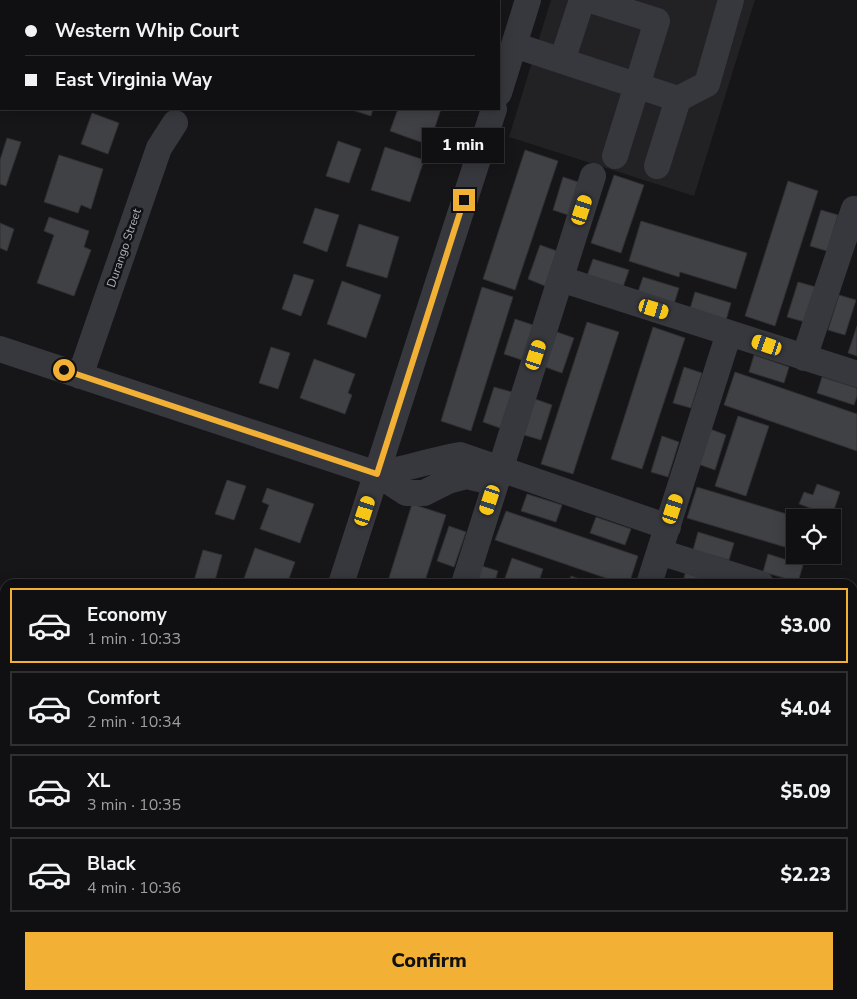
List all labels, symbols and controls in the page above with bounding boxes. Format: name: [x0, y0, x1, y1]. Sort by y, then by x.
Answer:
text: Western Whip Court: [55, 18, 239, 44]
text: East Virginia Way: [55, 67, 212, 93]
callout: 1 min: [423, 128, 505, 162]
text: 1 min: [442, 134, 484, 156]
route end: [453, 189, 475, 211]
car: [570, 193, 593, 227]
street label: Durango Street: [103, 206, 145, 290]
car: [637, 297, 670, 321]
car: [750, 333, 783, 357]
car: [524, 338, 547, 372]
route start: [53, 359, 75, 381]
car: [478, 483, 501, 517]
car: [661, 492, 684, 526]
car: [353, 494, 376, 528]
map controls: [786, 509, 841, 564]
button: locate: [786, 509, 841, 564]
text: Economy: [87, 602, 167, 628]
icon: car: [27, 603, 72, 648]
text: $3.00: [780, 613, 831, 639]
text: 1 min · 10:33: [87, 628, 181, 650]
text: Comfort: [87, 685, 160, 711]
icon: car: [27, 686, 72, 731]
text: $4.04: [780, 696, 831, 722]
text: 2 min · 10:34: [87, 711, 181, 733]
text: XL: [87, 768, 110, 794]
icon: car: [27, 769, 72, 814]
text: $5.09: [780, 779, 831, 805]
text: 3 min · 10:35: [87, 794, 181, 816]
text: Black: [87, 851, 136, 877]
icon: car: [27, 852, 72, 897]
text: $2.23: [780, 862, 831, 888]
text: 4 min · 10:36: [87, 877, 181, 899]
button: Confirm: [25, 932, 833, 990]

